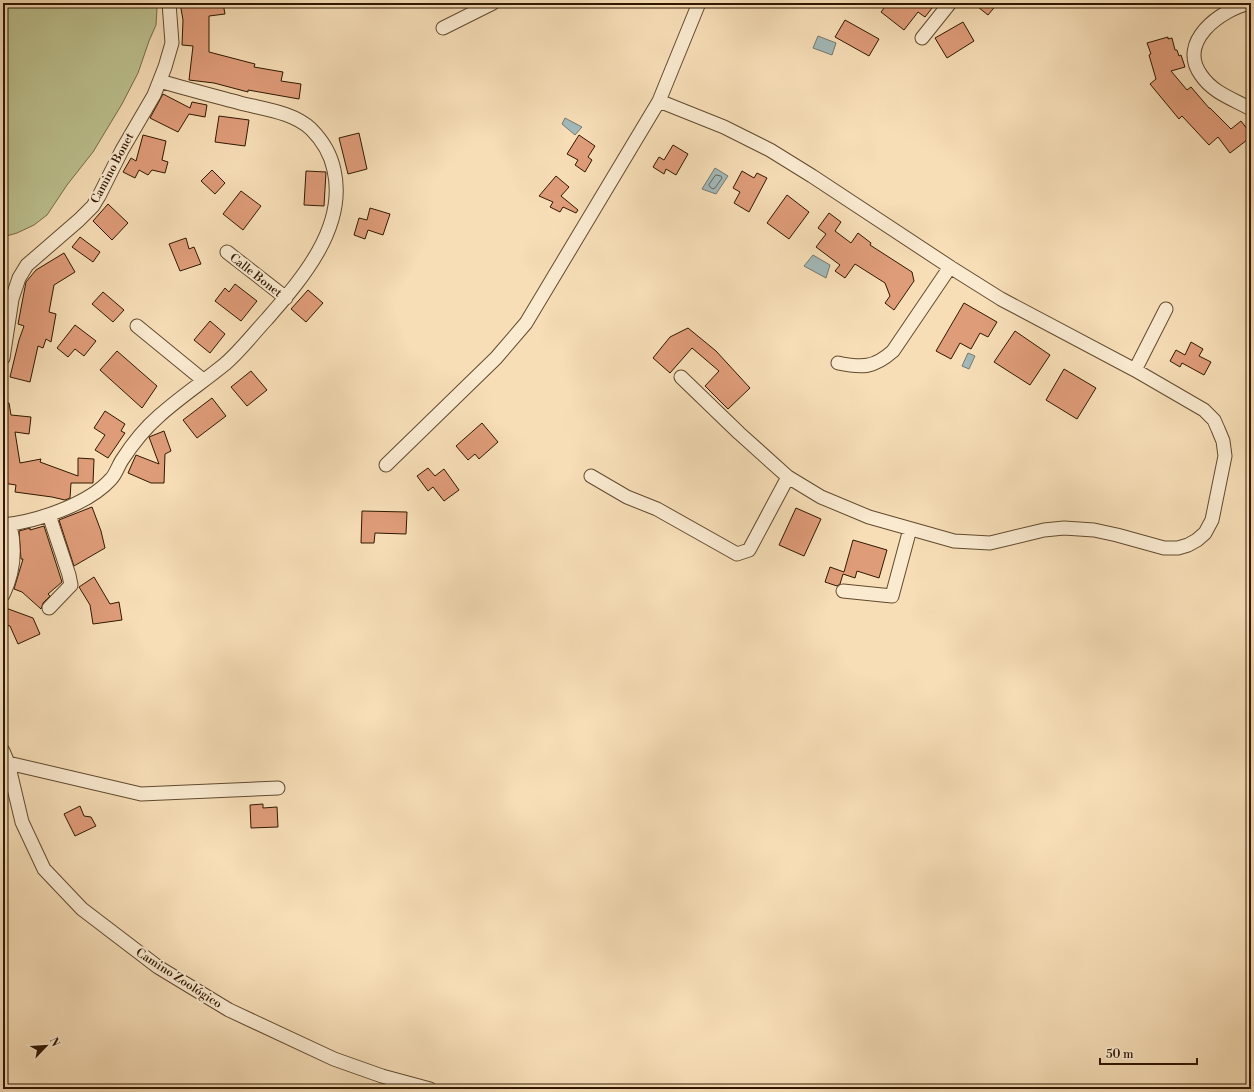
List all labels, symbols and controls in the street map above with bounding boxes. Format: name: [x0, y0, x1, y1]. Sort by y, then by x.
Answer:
street label: Camino Bonet: [88, 130, 138, 206]
street label: Calle Bonet: [226, 250, 286, 301]
street label: Camino Zoológico: [133, 945, 225, 1012]
north arrow: [26, 1026, 66, 1066]
text: N: [46, 1035, 62, 1049]
scale bar: [1100, 1040, 1197, 1066]
text: 50 m: [1106, 1047, 1134, 1062]

